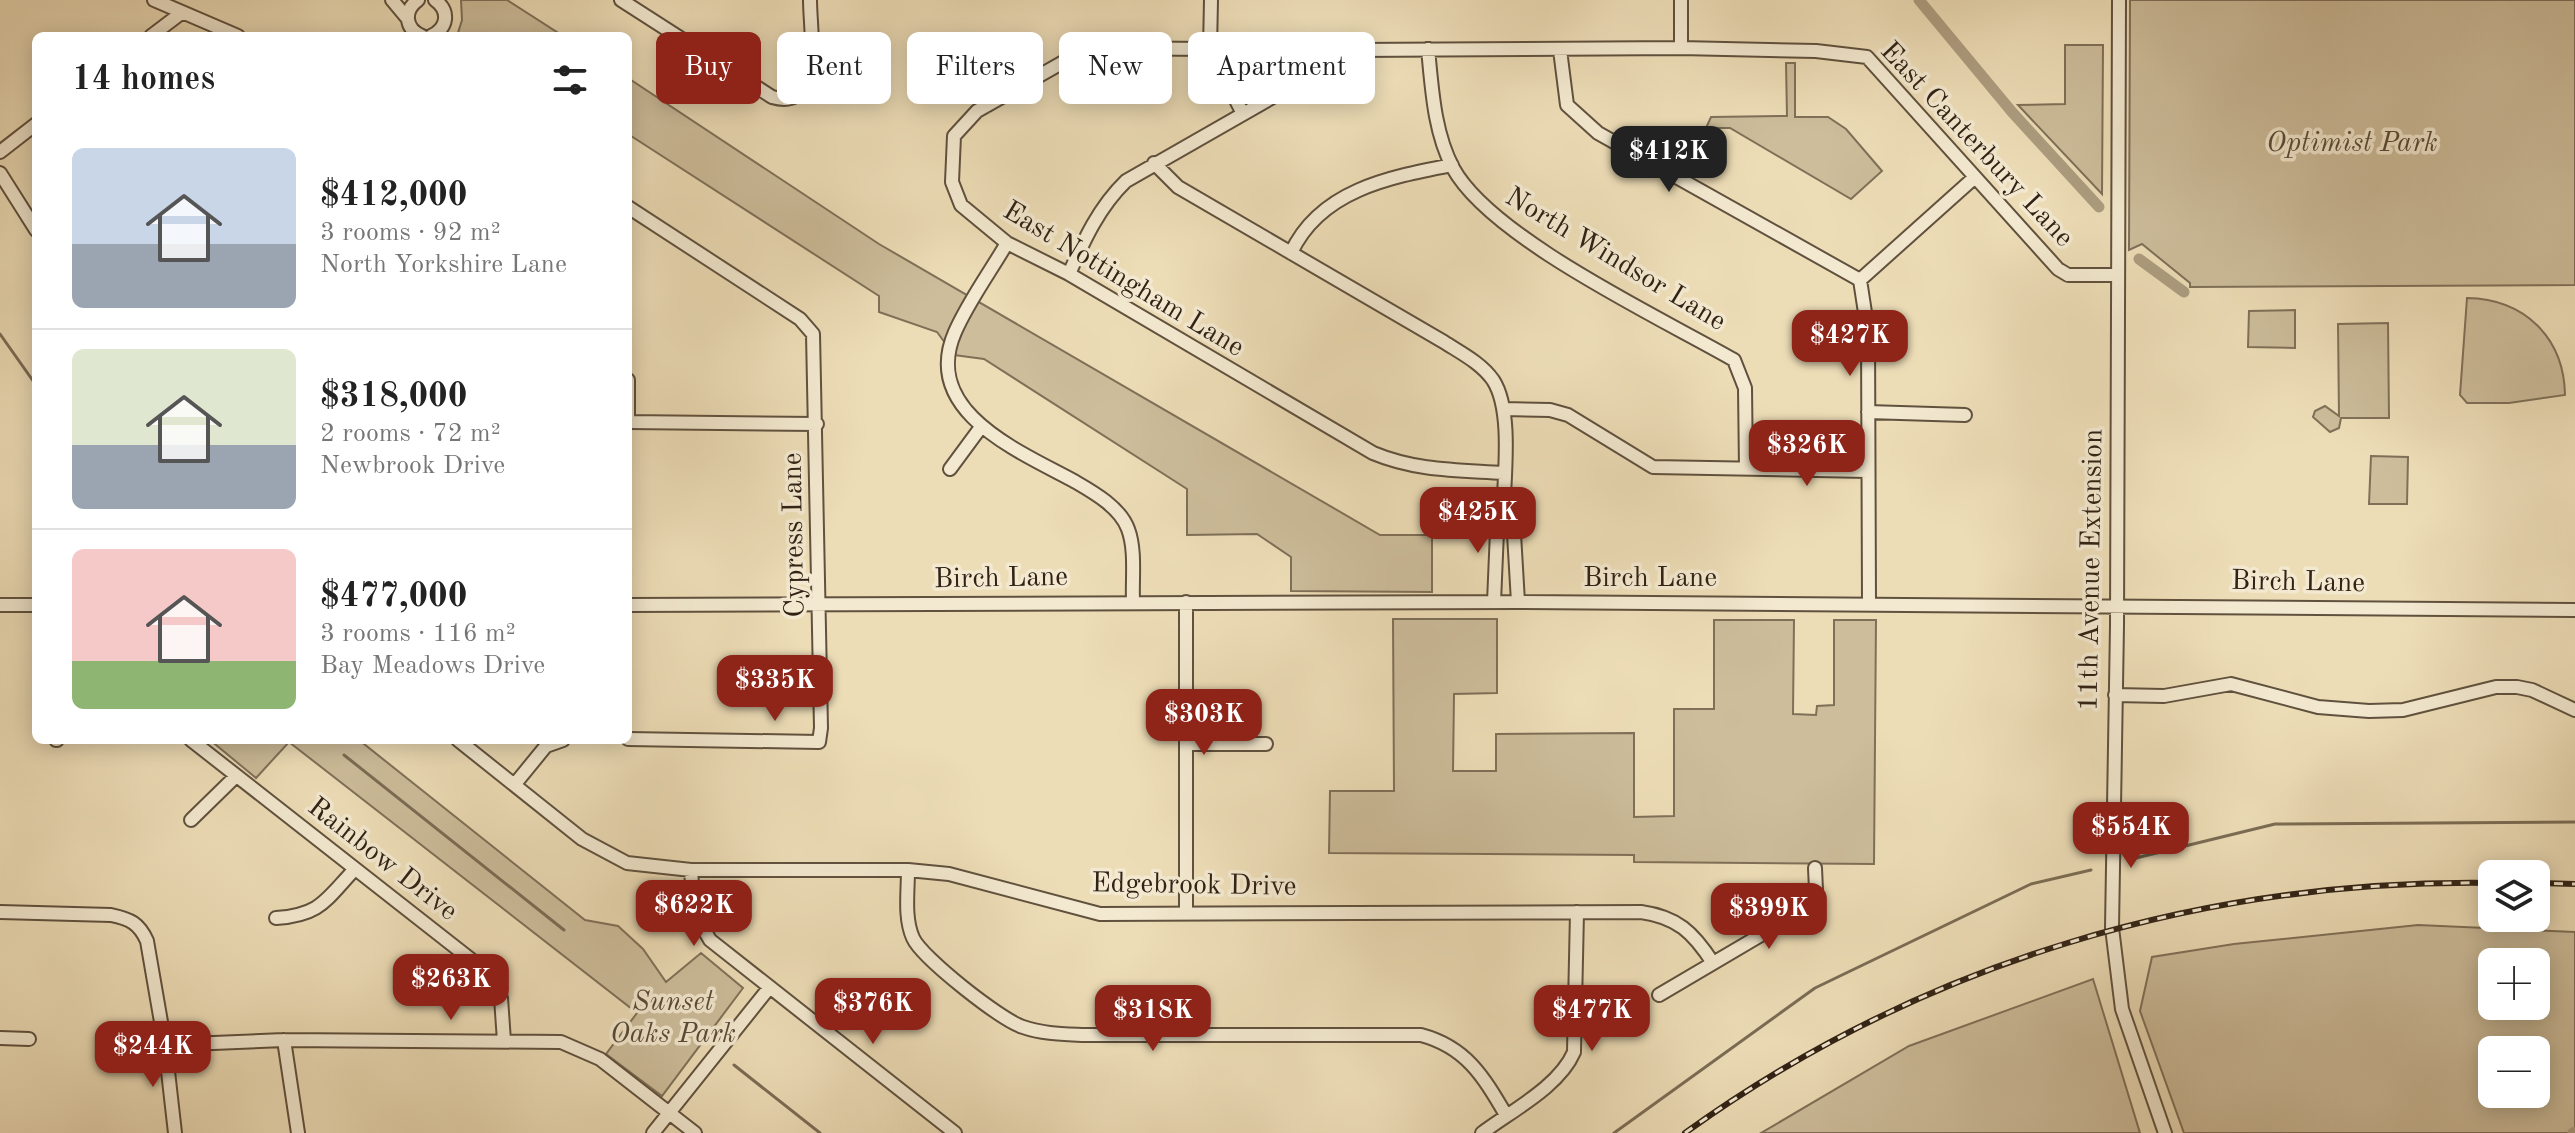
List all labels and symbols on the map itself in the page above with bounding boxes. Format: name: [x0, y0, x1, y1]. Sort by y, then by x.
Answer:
street label: East Canterbury Lane: [1874, 37, 2078, 253]
pin: $412K: [1613, 126, 1725, 194]
park label: Optimist Park: [2266, 130, 2438, 158]
street label: North Windsor Lane: [1500, 183, 1730, 337]
street label: East Nottingham Lane: [998, 197, 1248, 363]
pin: $427K: [1794, 310, 1906, 378]
pin: $326K: [1751, 420, 1863, 488]
street label: 11th Avenue Extension: [2076, 429, 2108, 711]
street label: Cypress Lane: [780, 452, 810, 618]
pin: $425K: [1422, 487, 1534, 555]
street label: Birch Lane: [934, 564, 1068, 594]
street label: Birch Lane: [1583, 565, 1717, 593]
street label: Birch Lane: [2231, 568, 2365, 598]
pin: $335K: [719, 655, 831, 723]
pin: $303K: [1148, 689, 1260, 757]
street label: Rainbow Drive: [302, 793, 462, 927]
pin: $554K: [2075, 802, 2187, 870]
street label: Edgebrook Drive: [1091, 870, 1297, 902]
pin: $622K: [638, 880, 750, 948]
pin: $399K: [1713, 883, 1825, 951]
pin: $263K: [395, 954, 507, 1022]
pin: $376K: [817, 978, 929, 1046]
pin: $318K: [1097, 985, 1209, 1053]
pin: $477K: [1536, 985, 1648, 1053]
park label: Sunset Oaks Park: [610, 989, 736, 1049]
pin: $244K: [97, 1021, 209, 1089]

